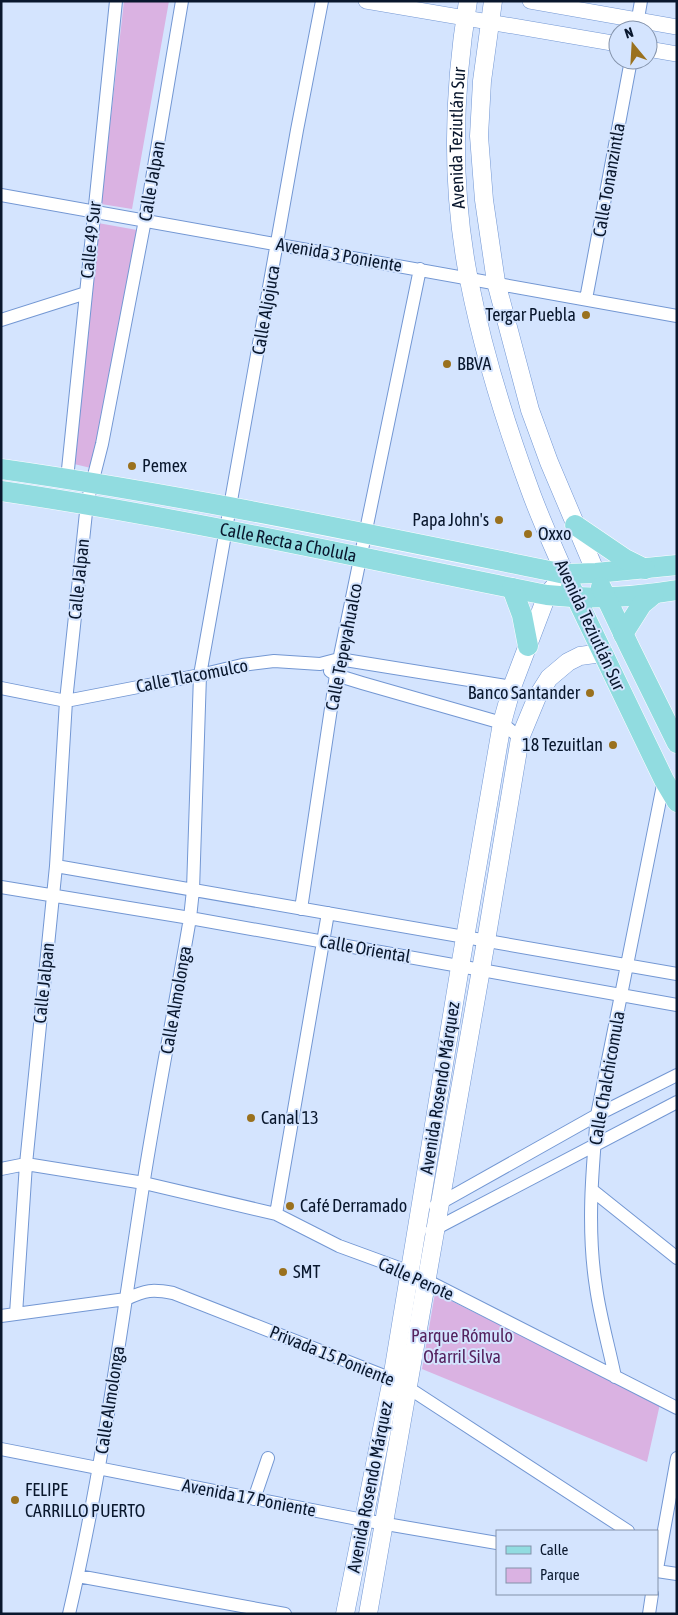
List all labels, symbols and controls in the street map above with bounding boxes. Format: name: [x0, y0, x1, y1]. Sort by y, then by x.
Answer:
north arrow: [608, 20, 658, 70]
text: N: [623, 24, 635, 42]
street label: Avenida Teziutlán Sur: [445, 65, 470, 210]
street label: Calle Tonanzintla: [588, 121, 629, 238]
street label: Calle Jalpan: [134, 139, 169, 223]
street label: Calle 49 Sur: [76, 200, 105, 280]
street label: Avenida 3 Poniente: [275, 233, 404, 276]
street label: Calle Aljojuca: [247, 264, 284, 356]
place label: Tergar Puebla: [485, 304, 576, 325]
marker: Tergar Puebla: [580, 309, 592, 321]
place label: BBVA: [457, 353, 492, 374]
marker: BBVA: [441, 358, 453, 370]
place label: Pemex: [142, 455, 187, 476]
marker: Pemex: [126, 460, 138, 472]
place label: Papa John's: [412, 509, 489, 530]
marker: Papa John's: [493, 514, 505, 526]
street label: Calle Recta a Cholula: [218, 518, 359, 566]
place label: Oxxo: [538, 523, 571, 544]
marker: Oxxo: [522, 528, 534, 540]
street label: Calle Jalpan: [64, 538, 93, 620]
street label: Avenida Teziutlán Sur: [551, 556, 630, 694]
street label: Calle Tepeyahualco: [321, 582, 366, 712]
street label: Calle Tlacomulco: [134, 654, 250, 697]
place label: Banco Santander: [468, 682, 581, 703]
marker: Banco Santander: [584, 687, 596, 699]
place label: 18 Tezuitlan: [522, 734, 603, 755]
marker: 18 Tezuitlan: [607, 739, 619, 751]
street label: Calle Oriental: [318, 930, 412, 967]
street label: Calle Jalpan: [29, 942, 58, 1024]
street label: Calle Almolonga: [156, 944, 195, 1055]
street label: Avenida Rosendo Márquez: [416, 1000, 464, 1176]
street label: Calle Chalchicomula: [584, 1009, 629, 1147]
place label: Canal 13: [261, 1107, 319, 1128]
marker: Canal 13: [245, 1112, 257, 1124]
place label: Café Derramado: [300, 1195, 407, 1216]
marker: Café Derramado: [284, 1200, 296, 1212]
street label: Calle Perote: [375, 1253, 457, 1304]
place label: SMT: [293, 1261, 321, 1282]
marker: SMT: [277, 1266, 289, 1278]
street label: Privada 15 Poniente: [267, 1321, 398, 1390]
park label: Parque Rómulo Ofarril Silva: [411, 1325, 513, 1367]
street label: Calle Almolonga: [91, 1344, 128, 1455]
street label: Avenida Rosendo Márquez: [343, 1399, 397, 1574]
street label: Avenida 17 Poniente: [180, 1474, 318, 1521]
place label: FELIPE CARRILLO PUERTO: [25, 1479, 145, 1521]
marker: FELIPE CARRILLO PUERTO: [9, 1494, 21, 1506]
legend: [496, 1530, 658, 1595]
text: Calle: [540, 1541, 569, 1558]
text: Parque: [540, 1566, 580, 1583]

